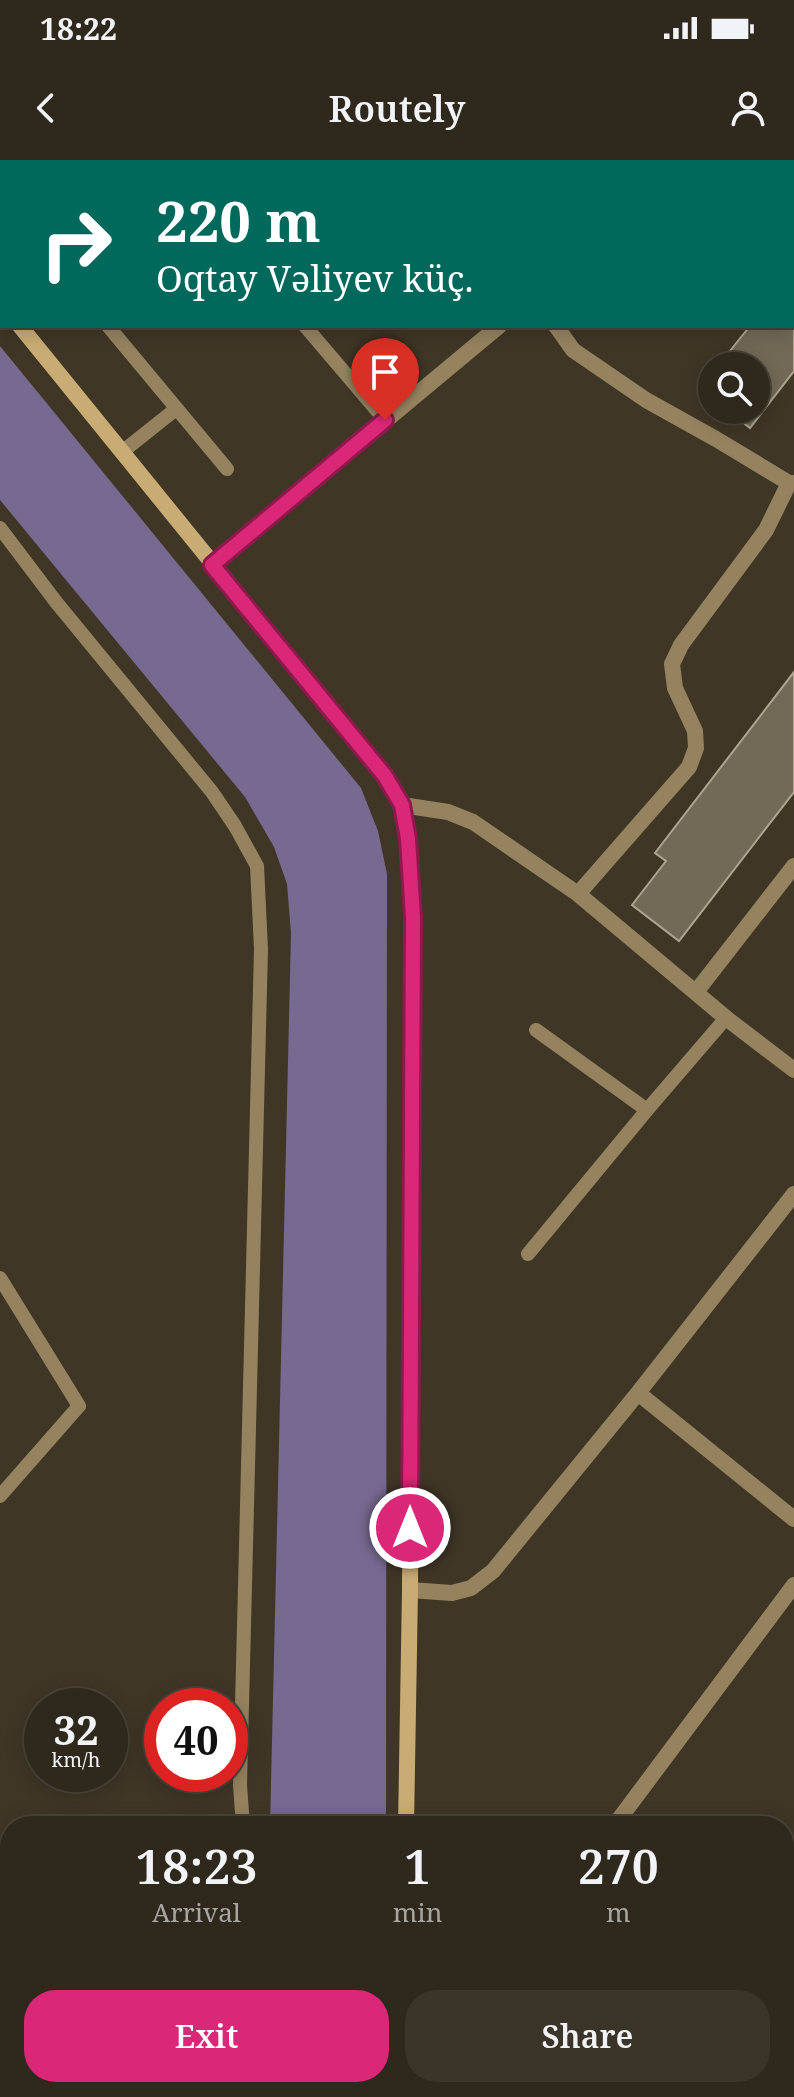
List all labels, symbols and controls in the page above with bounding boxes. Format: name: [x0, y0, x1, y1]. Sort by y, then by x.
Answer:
text: 18:22: [40, 8, 117, 49]
text: Routely: [329, 84, 465, 133]
icon: back: [24, 86, 68, 130]
icon: person: [726, 86, 770, 130]
text: 220 m: [156, 182, 321, 258]
icon: right: [24, 192, 128, 296]
text: Oqtay Vəliyev küç.: [156, 254, 473, 303]
pin: [351, 338, 419, 420]
icon: arrive: [363, 350, 407, 394]
map controls: [698, 352, 770, 424]
button: search: [698, 352, 770, 424]
position arrow: [368, 1486, 452, 1570]
speed limit sign: 40: [144, 1688, 248, 1792]
text: 32: [53, 1702, 99, 1757]
text: km/h: [51, 1746, 101, 1773]
text: 18:23: [135, 1833, 258, 1898]
text: 1: [404, 1833, 431, 1898]
text: 270: [578, 1833, 659, 1898]
text: Arrival: [152, 1894, 241, 1930]
text: min: [393, 1894, 442, 1930]
text: m: [606, 1894, 631, 1930]
button: Exit: [24, 1990, 389, 2082]
button: Share: [405, 1990, 770, 2082]

